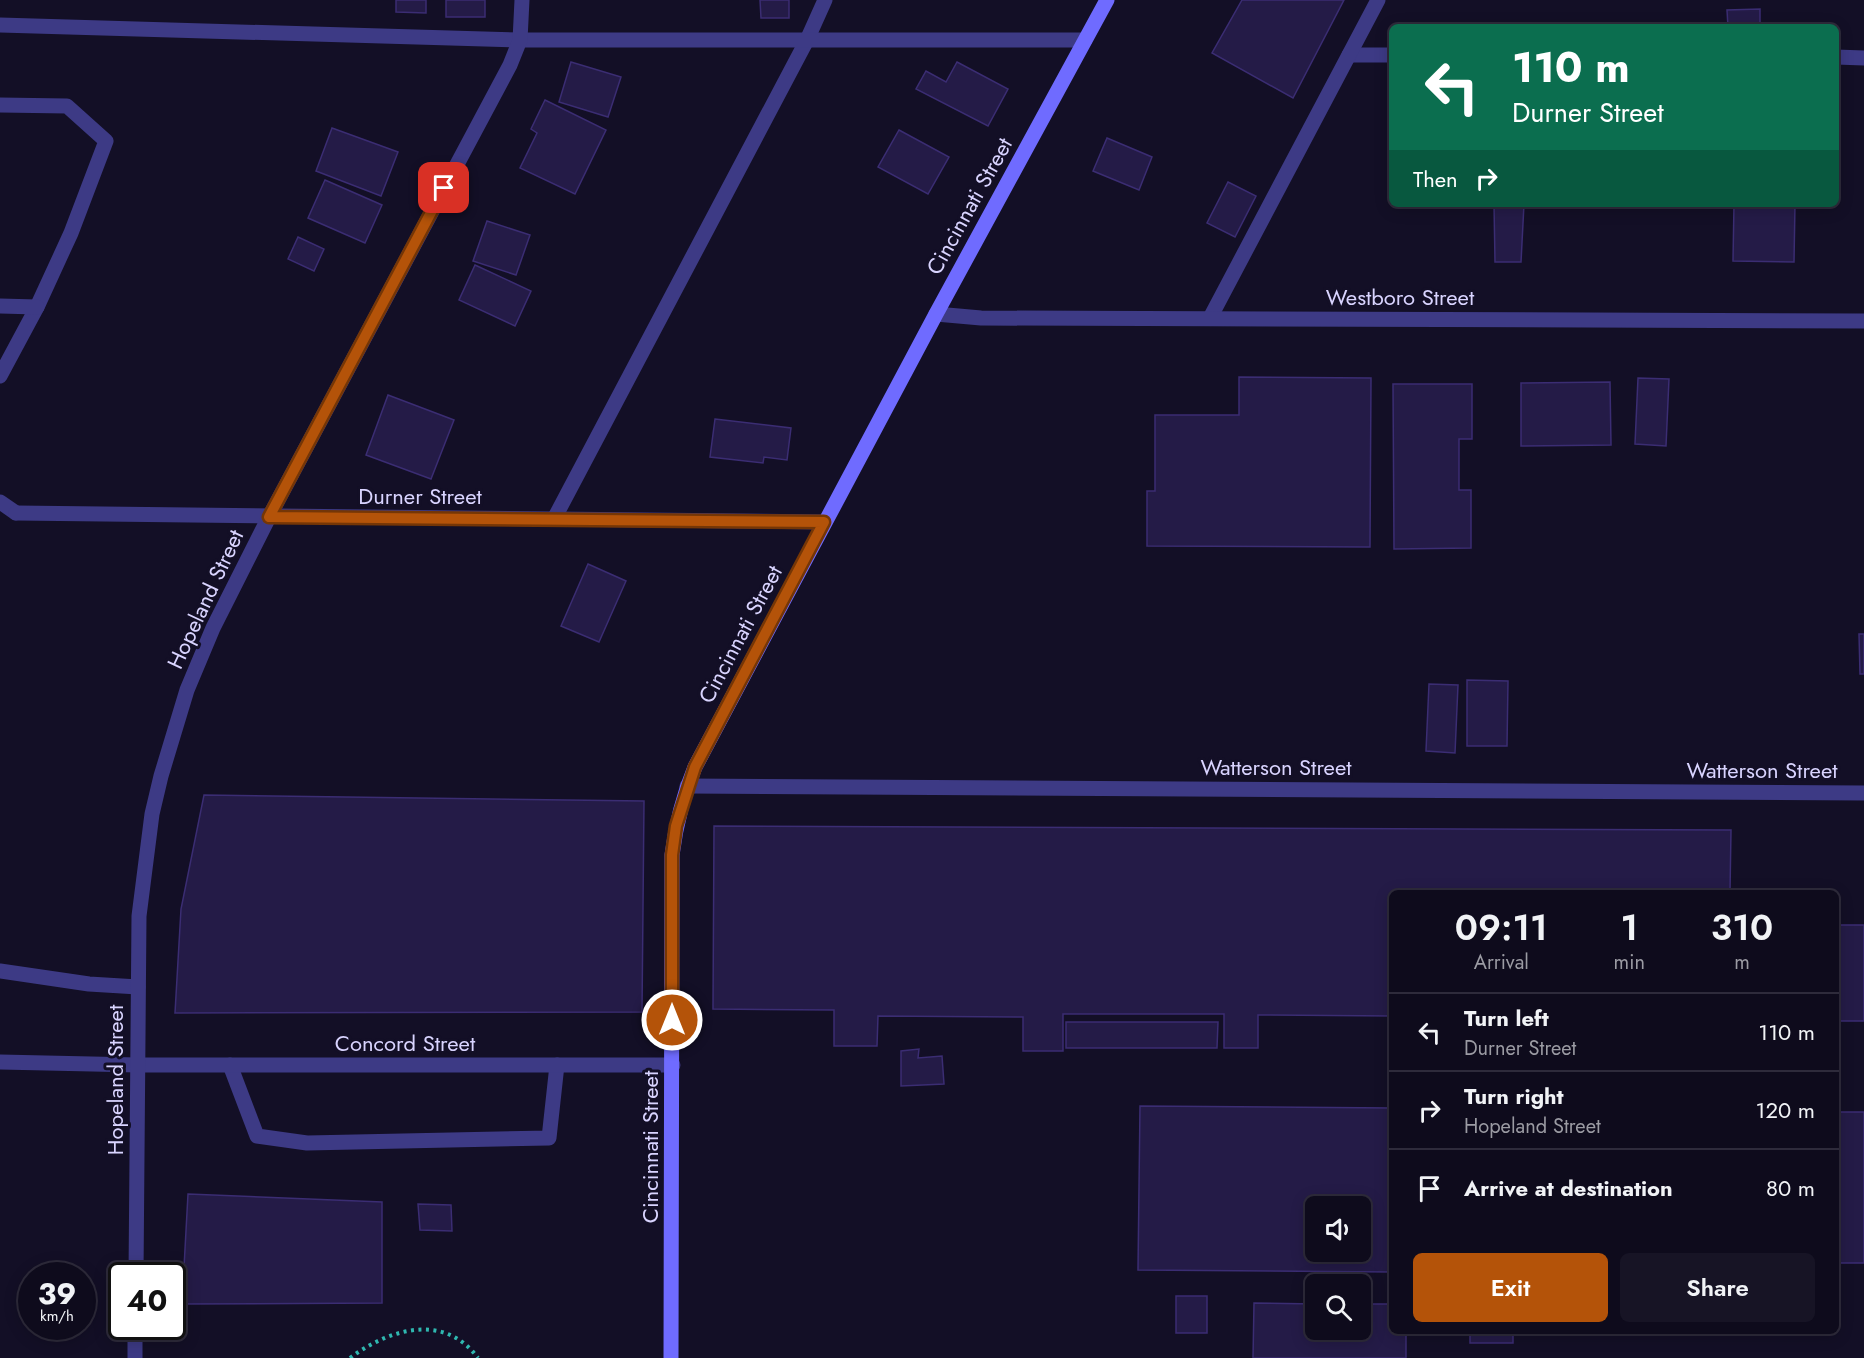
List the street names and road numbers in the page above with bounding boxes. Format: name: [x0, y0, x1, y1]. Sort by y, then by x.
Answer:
street label: Cincinnati Street: [918, 131, 1020, 280]
street label: Westboro Street: [1326, 281, 1475, 313]
street label: Durner Street: [358, 480, 483, 512]
street label: Hopeland Street: [159, 523, 252, 674]
street label: Cincinnati Street: [690, 559, 790, 709]
street label: Watterson Street: [1200, 751, 1352, 783]
street label: Watterson Street: [1686, 754, 1838, 786]
street label: Hopeland Street: [99, 1004, 131, 1155]
street label: Concord Street: [335, 1027, 476, 1059]
street label: Cincinnati Street: [634, 1070, 666, 1223]

